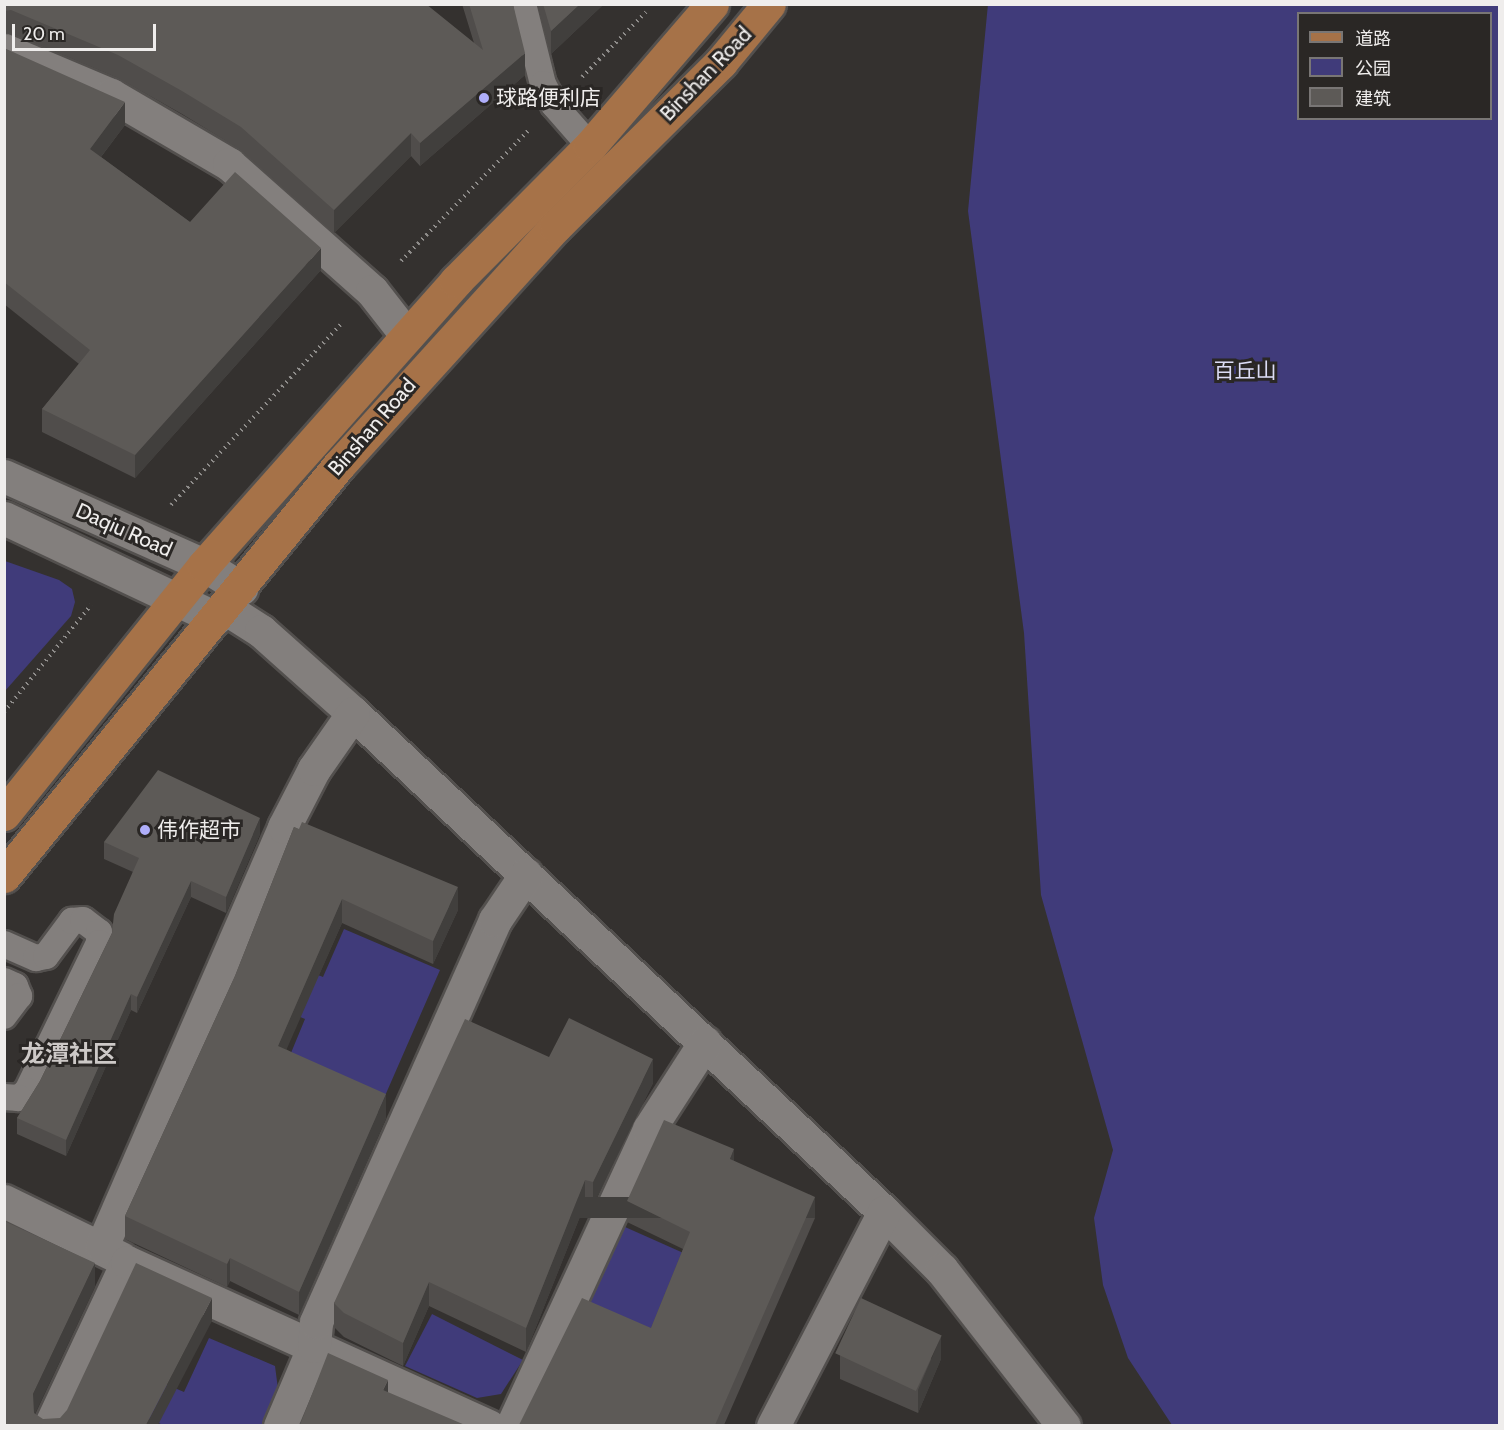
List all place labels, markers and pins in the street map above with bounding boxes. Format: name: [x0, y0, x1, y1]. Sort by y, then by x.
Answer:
place label: 球路便利店: [496, 85, 601, 111]
marker: 球路便利店: [477, 91, 491, 105]
place label: 伟作超市: [157, 817, 241, 843]
marker: 伟作超市: [138, 823, 152, 837]

